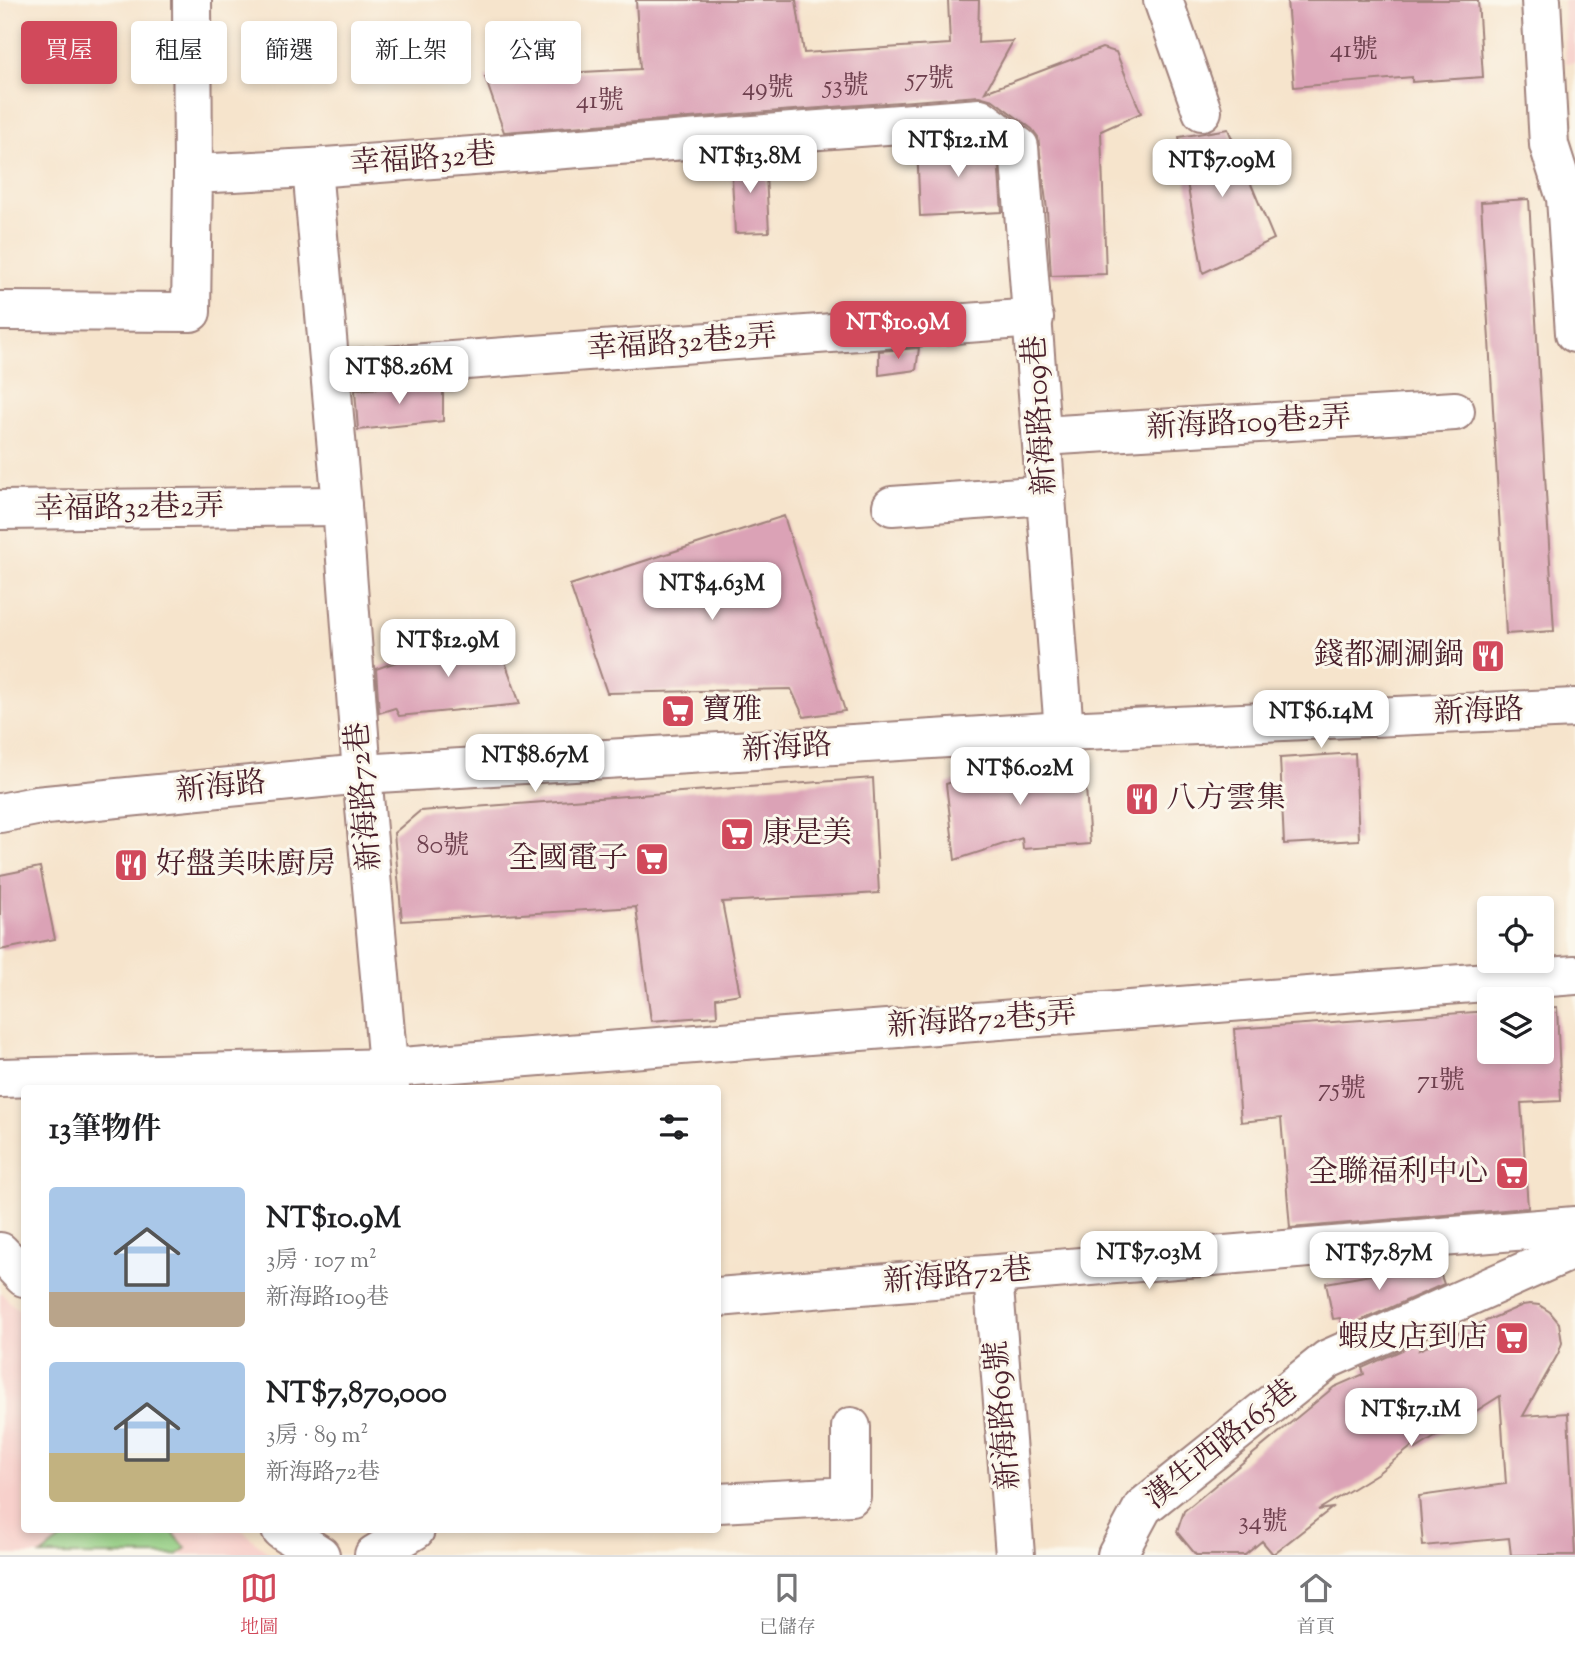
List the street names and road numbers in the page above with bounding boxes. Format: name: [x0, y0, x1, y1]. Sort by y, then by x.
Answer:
street label: 幸福路32巷: [349, 133, 497, 187]
street label: 幸福路32巷2弄: [586, 316, 778, 372]
street label: 新海路109巷: [1014, 334, 1068, 496]
street label: 新海路109巷2弄: [1146, 397, 1352, 451]
street label: 幸福路32巷2弄: [34, 486, 224, 532]
street label: 新海路: [1433, 689, 1525, 737]
street label: 新海路72巷: [337, 720, 393, 872]
street label: 新海路: [741, 724, 833, 774]
street label: 新海路: [174, 762, 268, 814]
street label: 新海路72巷5弄: [886, 993, 1078, 1049]
street label: 新海路72巷: [882, 1249, 1034, 1305]
street label: 新海路69號: [976, 1339, 1032, 1491]
street label: 漢生西路165巷: [1136, 1370, 1308, 1520]

